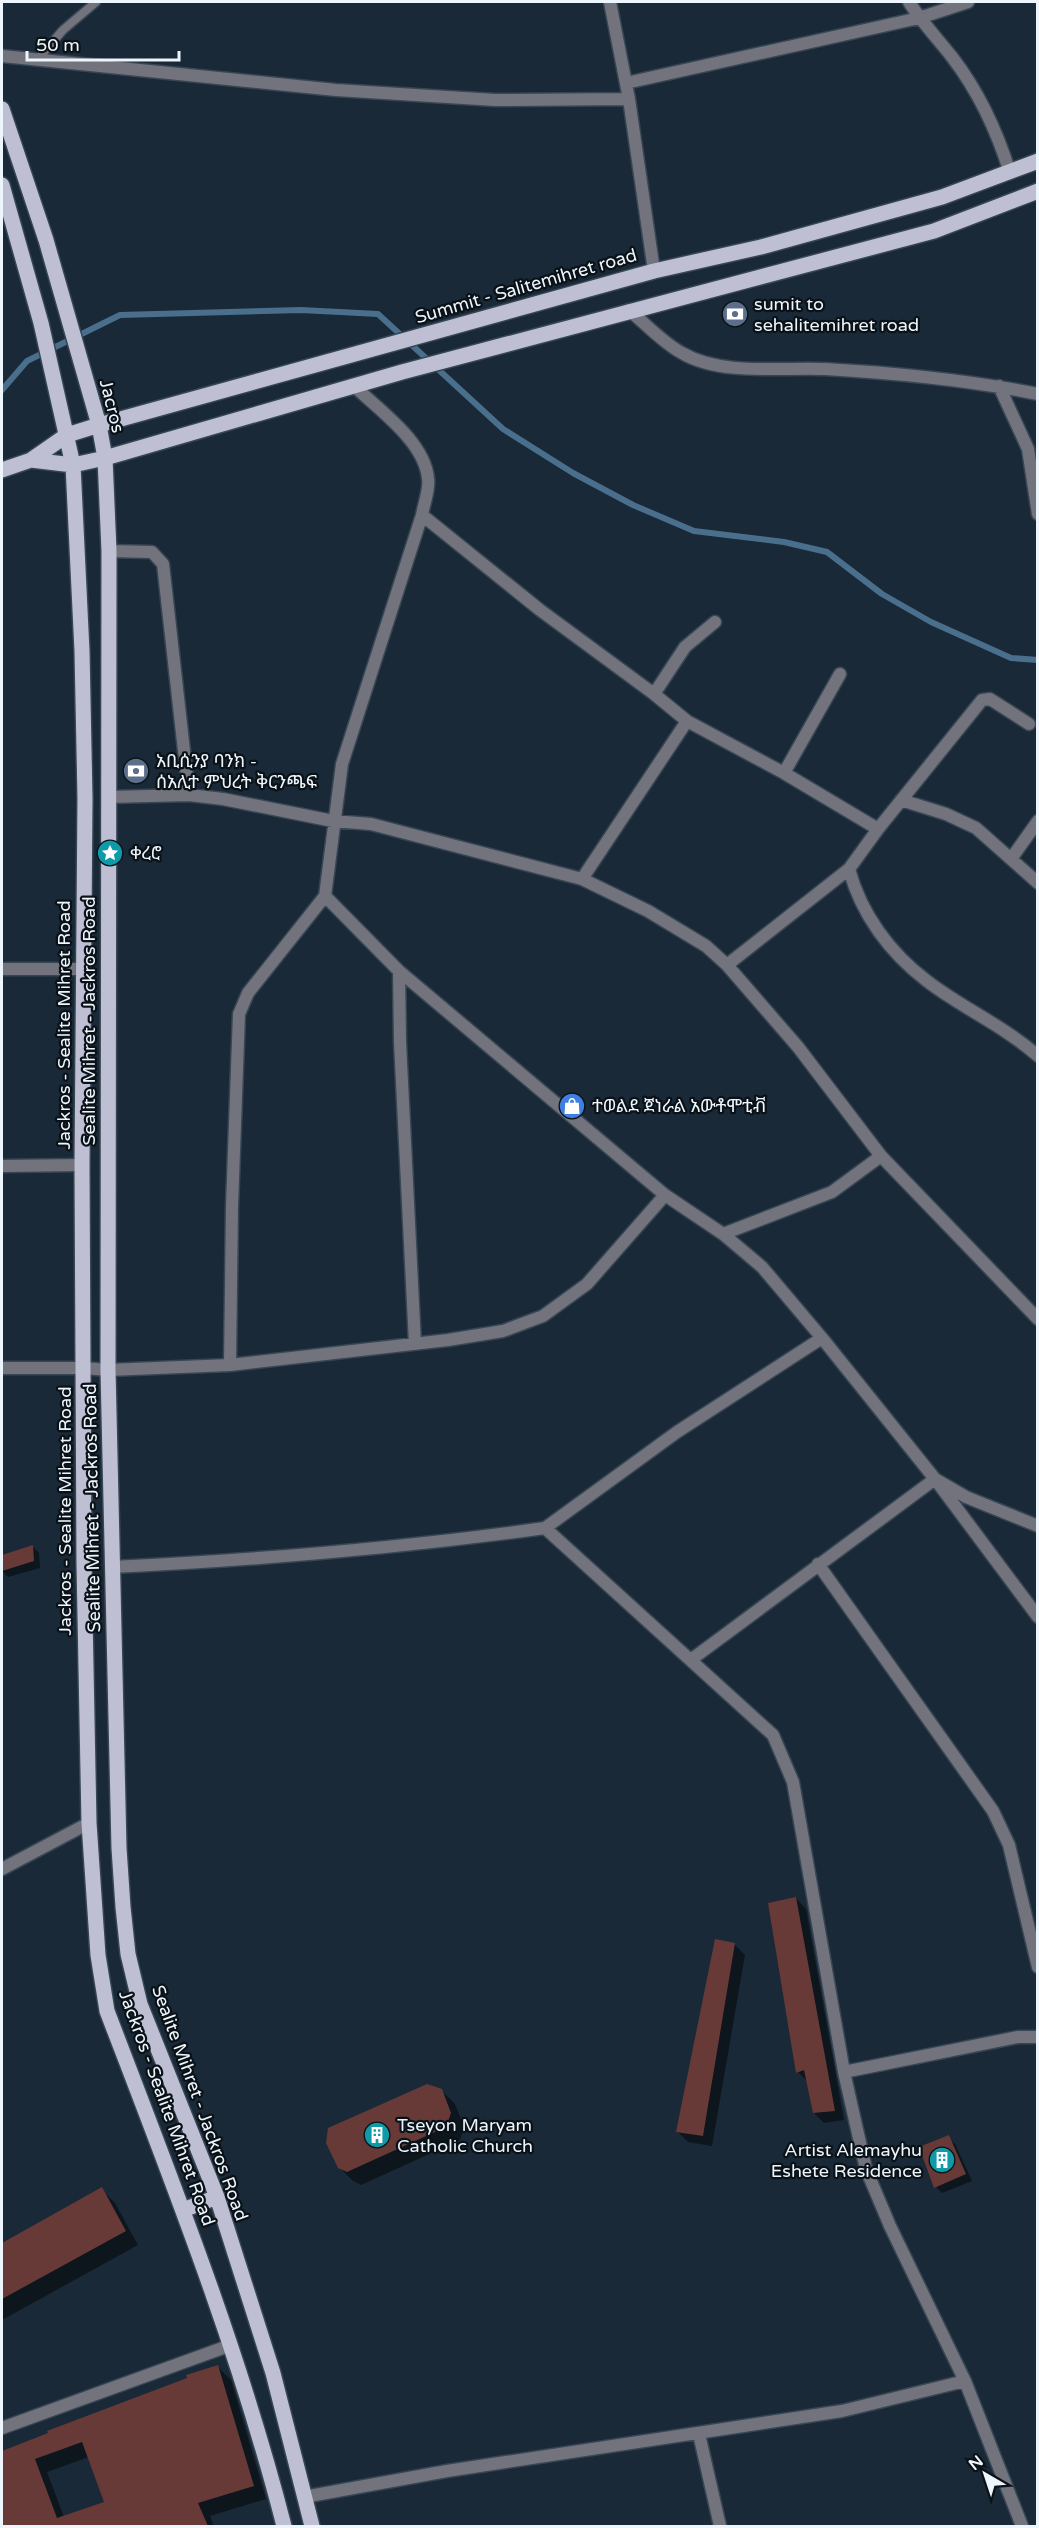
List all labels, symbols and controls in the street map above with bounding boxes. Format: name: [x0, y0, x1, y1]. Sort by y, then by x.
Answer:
scale bar: [27, 24, 178, 62]
text: 50 m: [36, 34, 80, 56]
street label: Summit - Salitemihret road: [413, 244, 639, 328]
place label: sumit to sehalitemihret road: [754, 293, 919, 336]
bank icon: sumit to sehalitemihret road: [720, 299, 750, 329]
street label: Jacros: [95, 377, 129, 435]
place label: አቢሲንያ ባንክ - ሰአሊተ ምህረት ቅርንጫፍ: [156, 750, 317, 793]
bank icon: አቢሲንያ ባንክ - ሰአሊተ ምህረት ቅርንጫፍ: [121, 756, 151, 786]
place icon: ቀረሮ: [95, 838, 125, 868]
place label: ቀረሮ: [130, 842, 162, 864]
street label: Sealite Mihret - Jackros Road: [78, 896, 100, 1146]
street label: Jackros - Sealite Mihret Road: [53, 900, 75, 1150]
shop icon: ተወልደ ጀነራል አውቶሞቲቭ: [557, 1091, 587, 1121]
place label: ተወልደ ጀነራል አውቶሞቲቭ: [592, 1095, 766, 1117]
street label: Sealite Mihret - Jackros Road: [79, 1383, 105, 1633]
street label: Jackros - Sealite Mihret Road: [54, 1386, 76, 1636]
street label: Sealite Mihret - Jackros Road: [147, 1982, 253, 2224]
street label: Jackros - Sealite Mihret Road: [114, 1987, 220, 2229]
place label: Tseyon Maryam Catholic Church: [397, 2114, 533, 2157]
building icon: Tseyon Maryam Catholic Church: [362, 2120, 392, 2150]
place label: Artist Alemayhu Eshete Residence: [771, 2139, 922, 2182]
building icon: Artist Alemayhu Eshete Residence: [927, 2145, 957, 2175]
north arrow: [955, 2444, 1015, 2504]
text: N: [965, 2451, 987, 2475]

